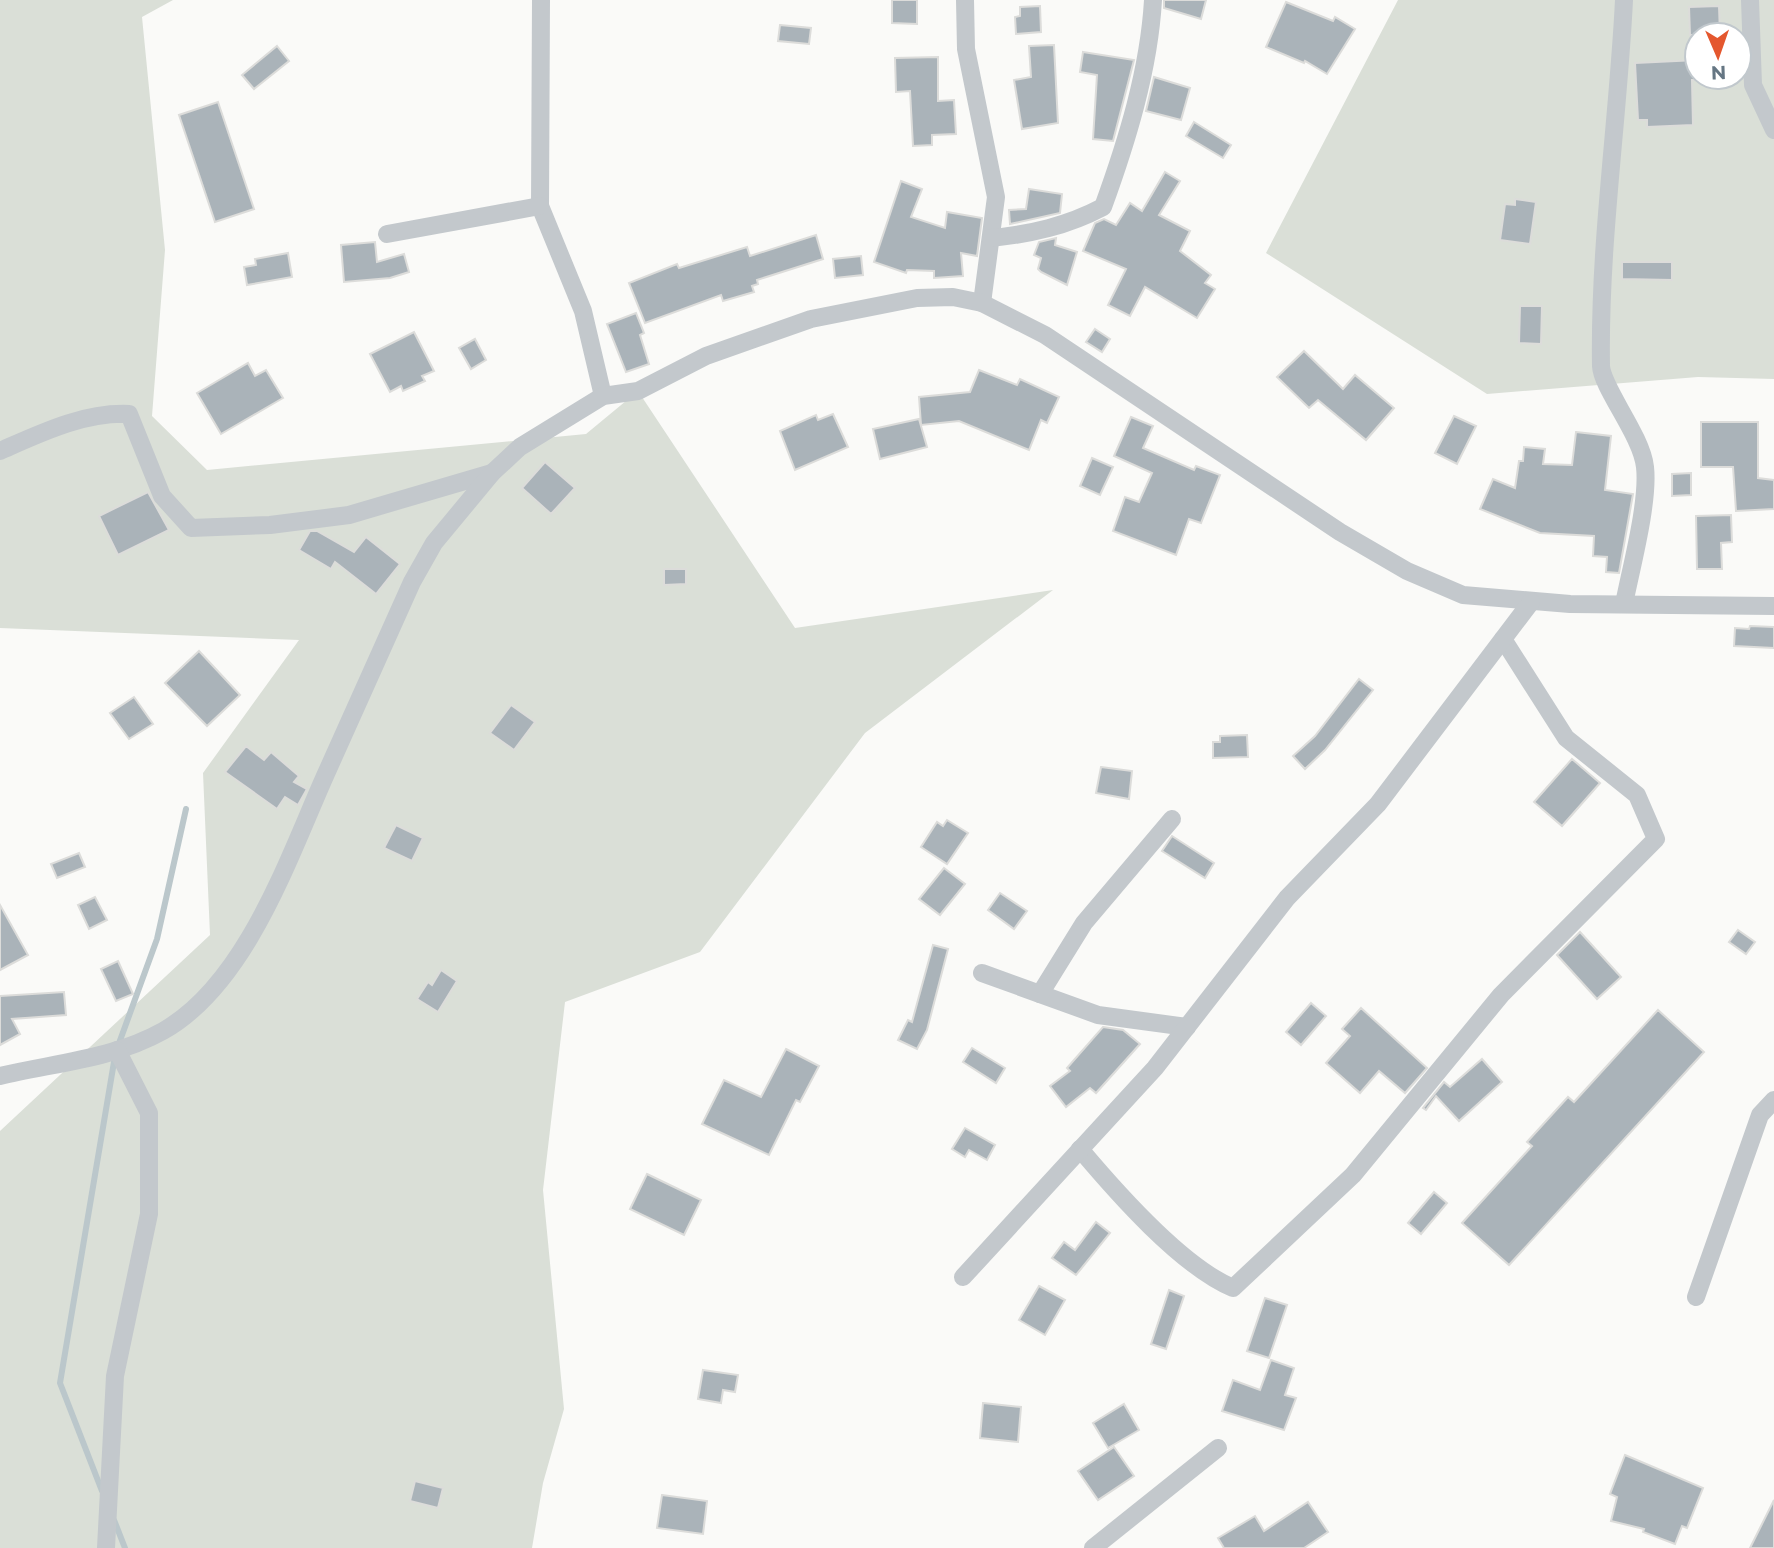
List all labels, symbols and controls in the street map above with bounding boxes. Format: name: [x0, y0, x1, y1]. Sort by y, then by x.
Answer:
north arrow: [1683, 21, 1753, 91]
text: N: [1710, 61, 1727, 84]

